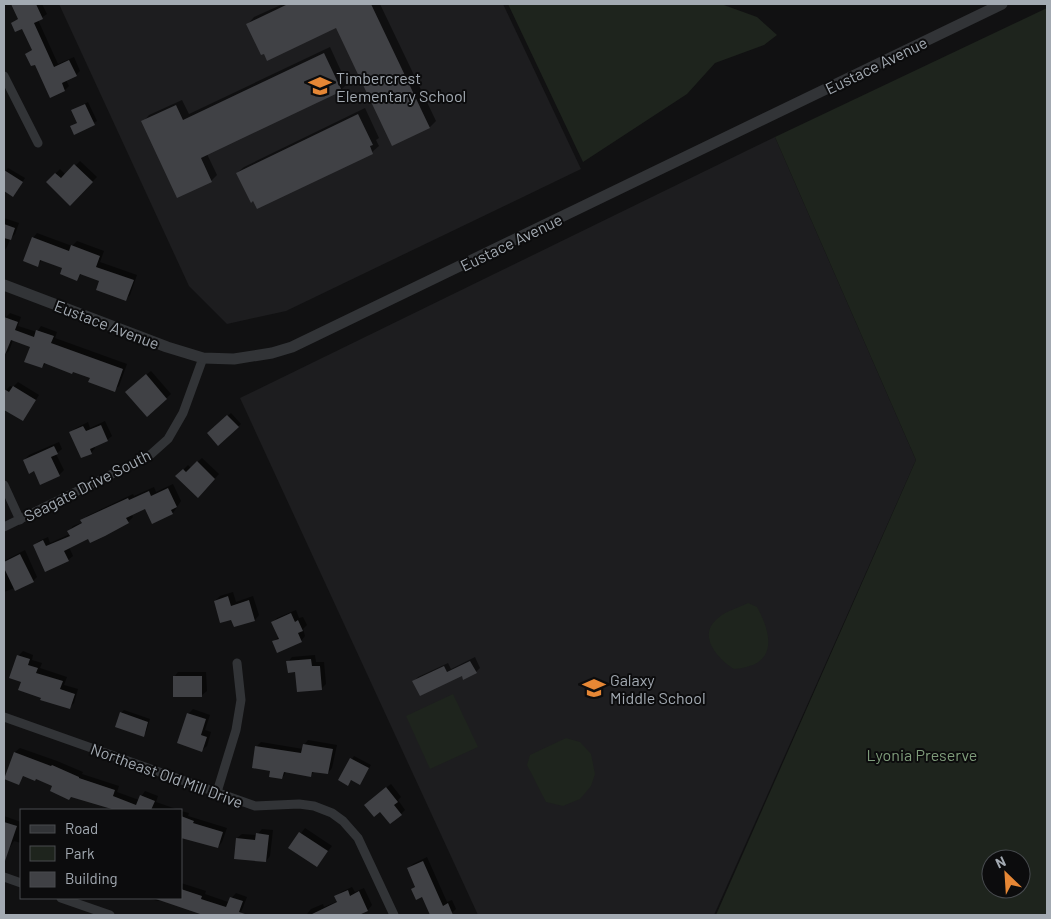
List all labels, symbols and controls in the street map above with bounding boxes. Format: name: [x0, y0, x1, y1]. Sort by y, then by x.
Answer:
street label: Eustace Avenue: [822, 32, 930, 98]
place label: Timbercrest Elementary School: [336, 68, 466, 105]
school or university icon: Timbercrest Elementary School: [307, 73, 333, 99]
street label: Eustace Avenue: [457, 209, 565, 275]
street label: Eustace Avenue: [52, 295, 162, 353]
street label: Seagate Drive South: [20, 445, 154, 525]
place label: Galaxy Middle School: [610, 670, 706, 707]
school or university icon: Galaxy Middle School: [581, 675, 607, 701]
street label: Northeast Old Mill Drive: [88, 739, 246, 811]
park label: Lyonia Preserve: [867, 745, 977, 764]
legend: [20, 809, 182, 899]
text: Road: [65, 819, 98, 837]
text: Park: [65, 844, 95, 862]
north arrow: [981, 849, 1031, 899]
text: N: [992, 852, 1008, 871]
text: Building: [65, 869, 118, 887]

